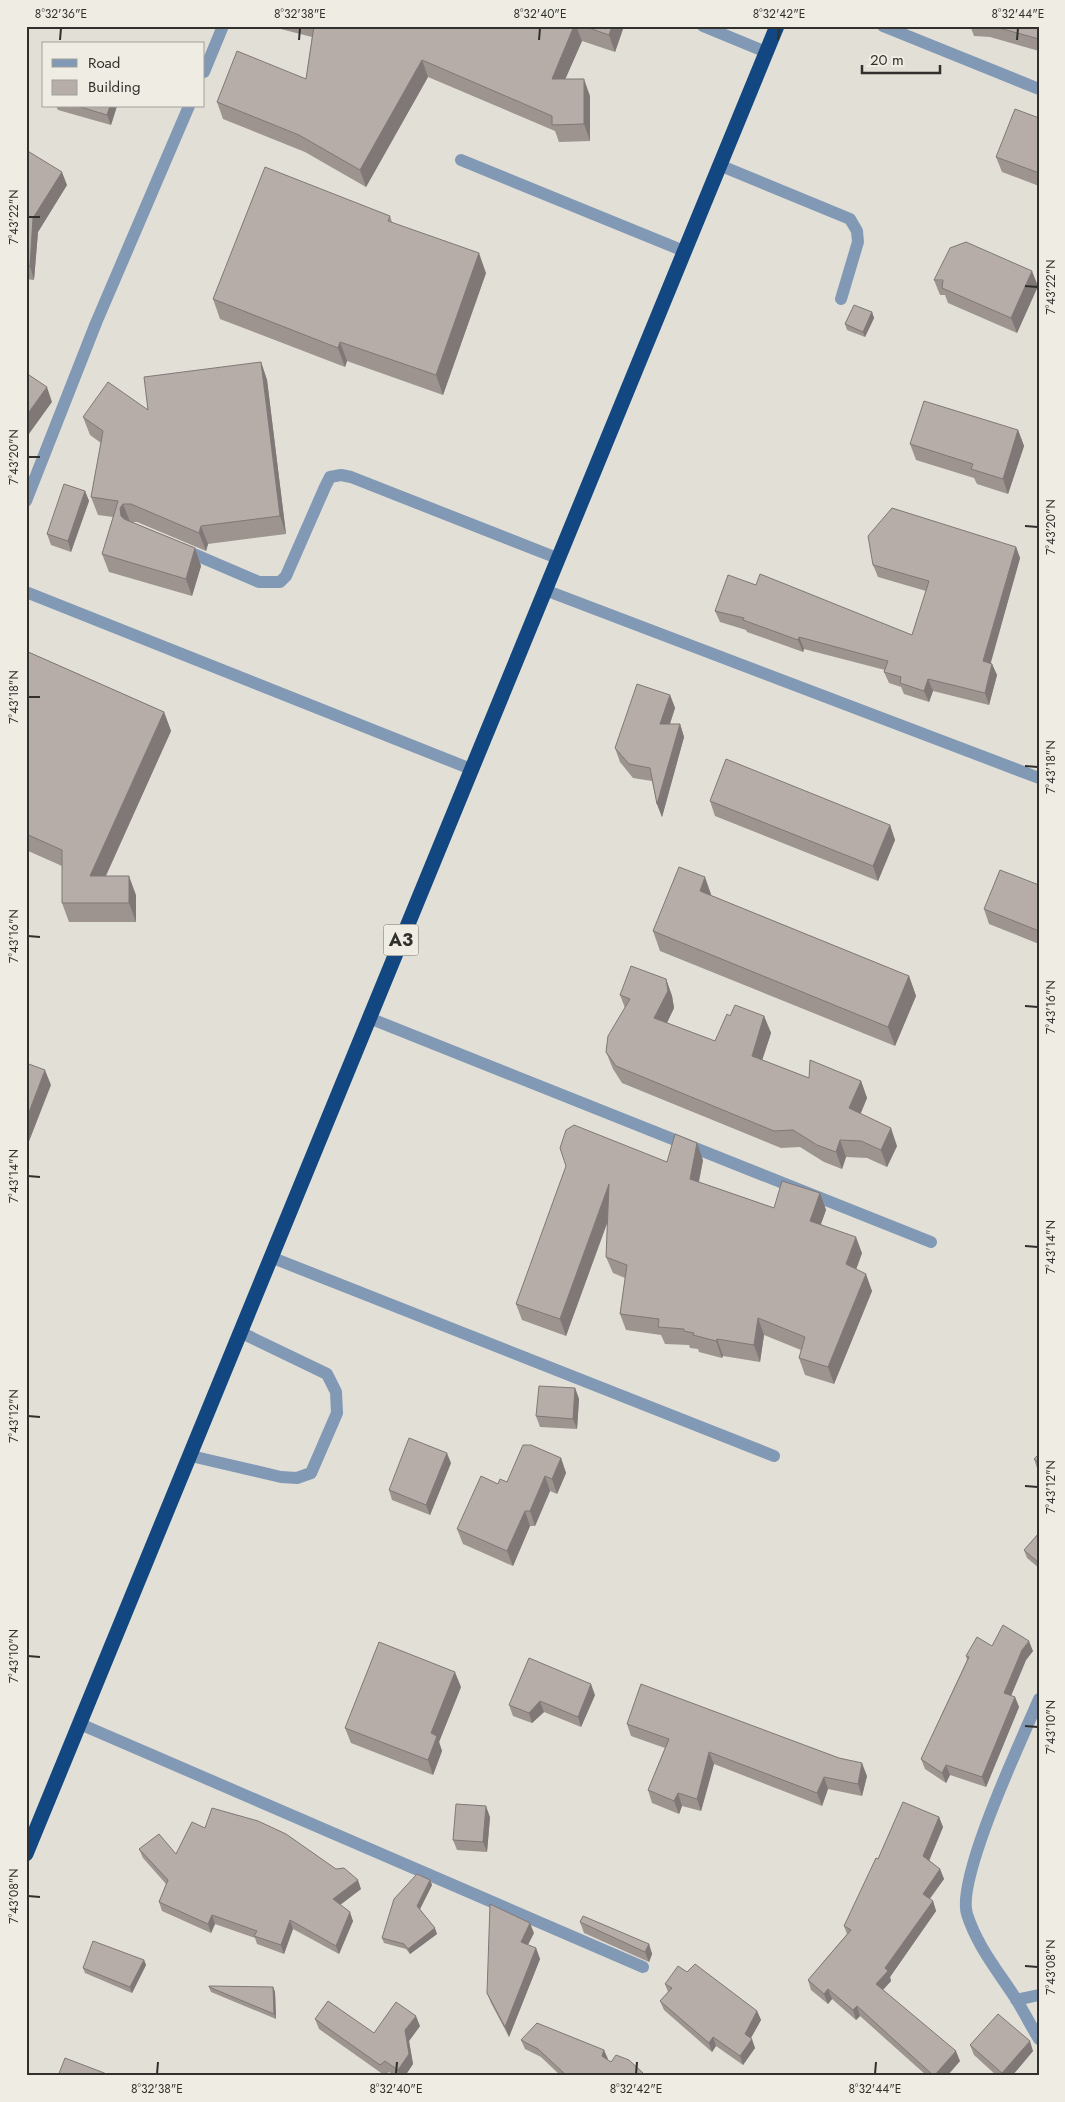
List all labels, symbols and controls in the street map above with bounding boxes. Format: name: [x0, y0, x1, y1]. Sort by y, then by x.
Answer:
text: 8°32'36"E: [35, 5, 87, 23]
text: 8°32'38"E: [274, 5, 326, 23]
text: 8°32'40"E: [513, 5, 567, 23]
text: 8°32'42"E: [753, 5, 805, 23]
text: 8°32'44"E: [992, 5, 1044, 23]
legend: [42, 42, 205, 108]
scale bar: [862, 42, 940, 74]
text: 20 m: [870, 49, 904, 71]
text: Road: [88, 52, 120, 74]
text: Building: [88, 76, 140, 98]
text: 7°43'22"N: [5, 189, 23, 245]
text: 7°43'22"N: [1042, 259, 1060, 315]
text: 7°43'20"N: [5, 429, 23, 485]
text: 7°43'20"N: [1042, 499, 1060, 555]
text: 7°43'18"N: [5, 670, 23, 724]
text: 7°43'18"N: [1042, 740, 1060, 794]
text: 7°43'16"N: [5, 909, 23, 963]
road number: A3: [384, 924, 418, 956]
text: 7°43'16"N: [1042, 980, 1060, 1034]
text: 7°43'14"N: [5, 1149, 23, 1203]
text: 7°43'14"N: [1042, 1220, 1060, 1274]
text: 7°43'12"N: [5, 1389, 23, 1443]
text: 7°43'12"N: [1042, 1460, 1060, 1514]
text: 7°43'10"N: [5, 1629, 23, 1683]
text: 7°43'10"N: [1042, 1700, 1060, 1754]
text: 7°43'08"N: [5, 1868, 23, 1924]
text: 7°43'08"N: [1042, 1939, 1060, 1995]
text: 8°32'38"E: [131, 2080, 183, 2098]
text: 8°32'40"E: [369, 2080, 423, 2098]
text: 8°32'42"E: [610, 2080, 662, 2098]
text: 8°32'44"E: [849, 2080, 901, 2098]

